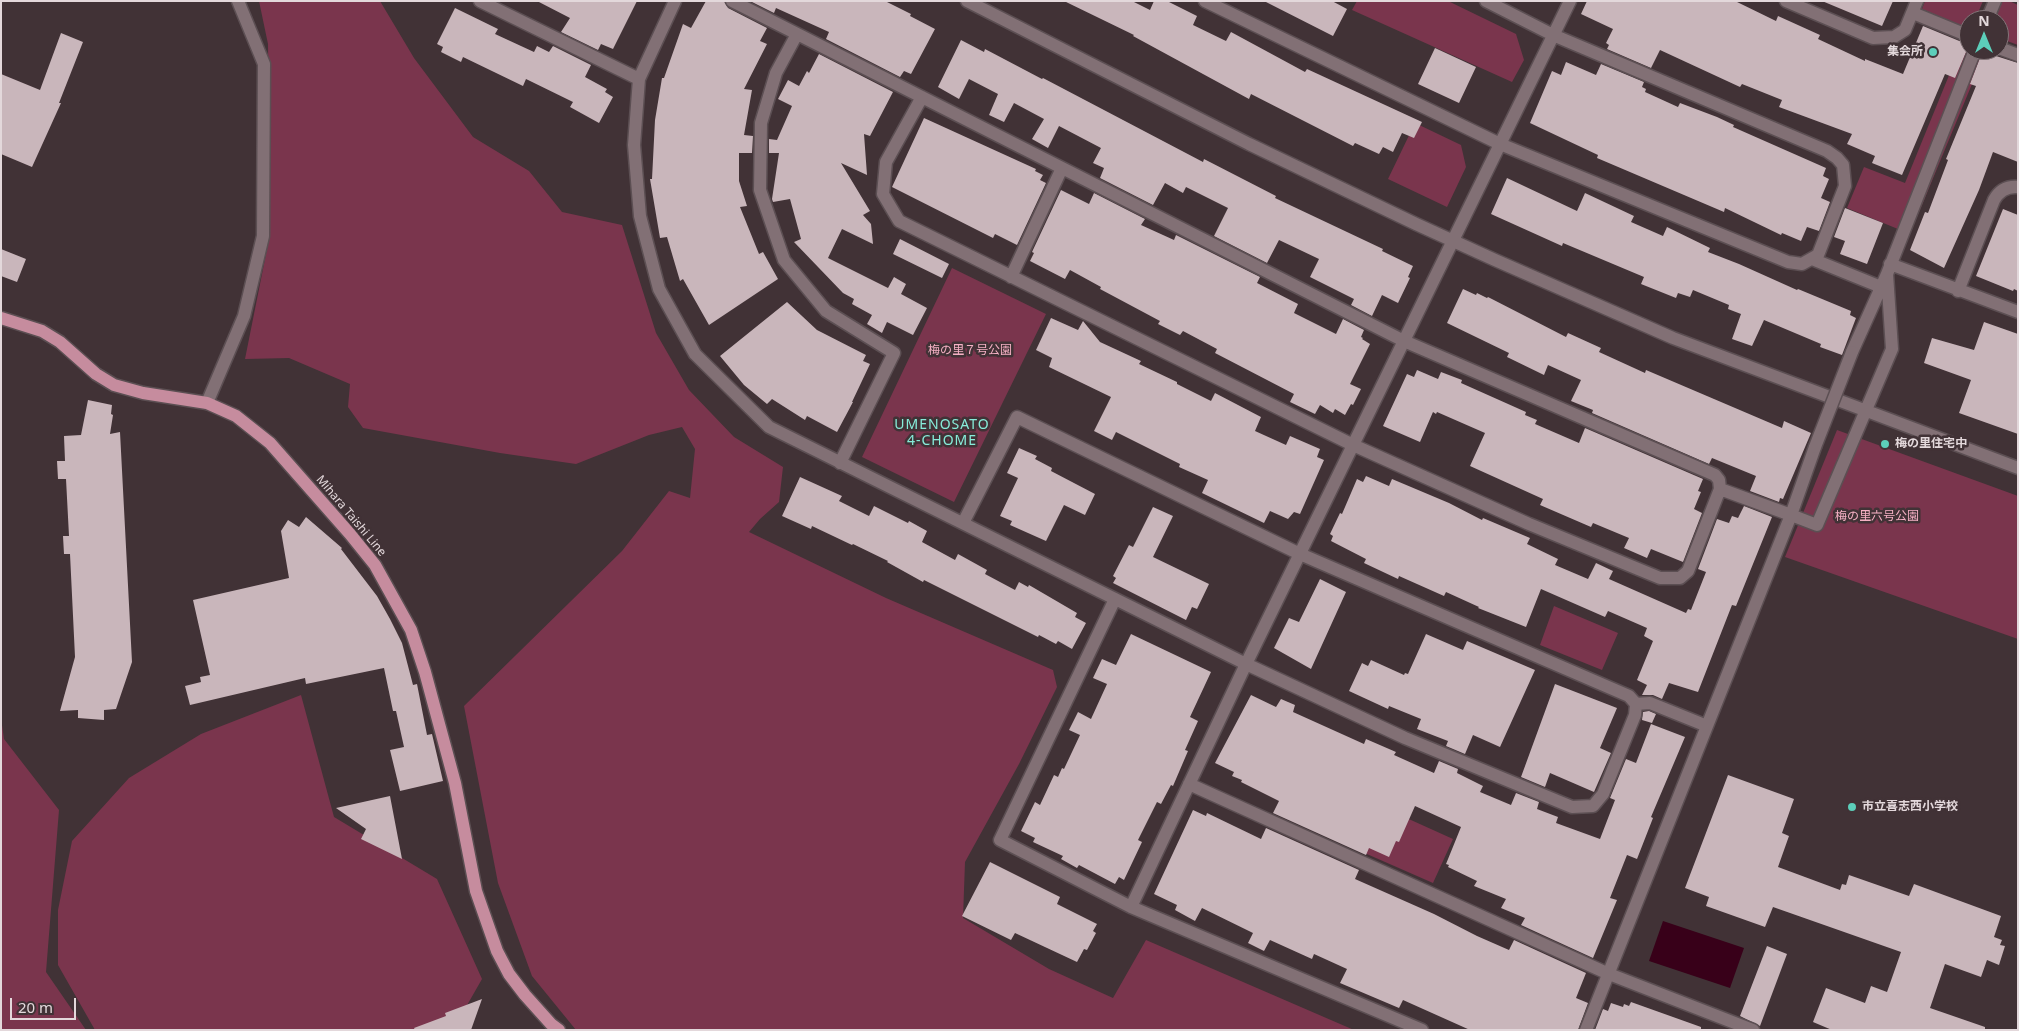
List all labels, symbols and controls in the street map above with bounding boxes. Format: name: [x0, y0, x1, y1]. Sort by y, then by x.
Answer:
north arrow: [1959, 10, 2009, 60]
text: N: [1978, 11, 1990, 30]
place label: 集会所: [1887, 45, 1923, 59]
marker: 集会所: [1927, 46, 1939, 58]
park label: 梅の里７号公園: [928, 344, 1012, 358]
district label: UMENOSATO 4-CHOME: [893, 417, 991, 450]
place label: 梅の里住宅中: [1895, 437, 1967, 451]
marker: 梅の里住宅中: [1879, 438, 1891, 450]
street label: Mihara Taishi Line: [313, 473, 389, 559]
park label: 梅の里六号公園: [1835, 510, 1919, 524]
place label: 市立喜志西小学校: [1862, 800, 1958, 814]
marker: 市立喜志西小学校: [1846, 801, 1858, 813]
scale bar: [12, 988, 79, 1020]
text: 20 m: [18, 997, 53, 1017]

